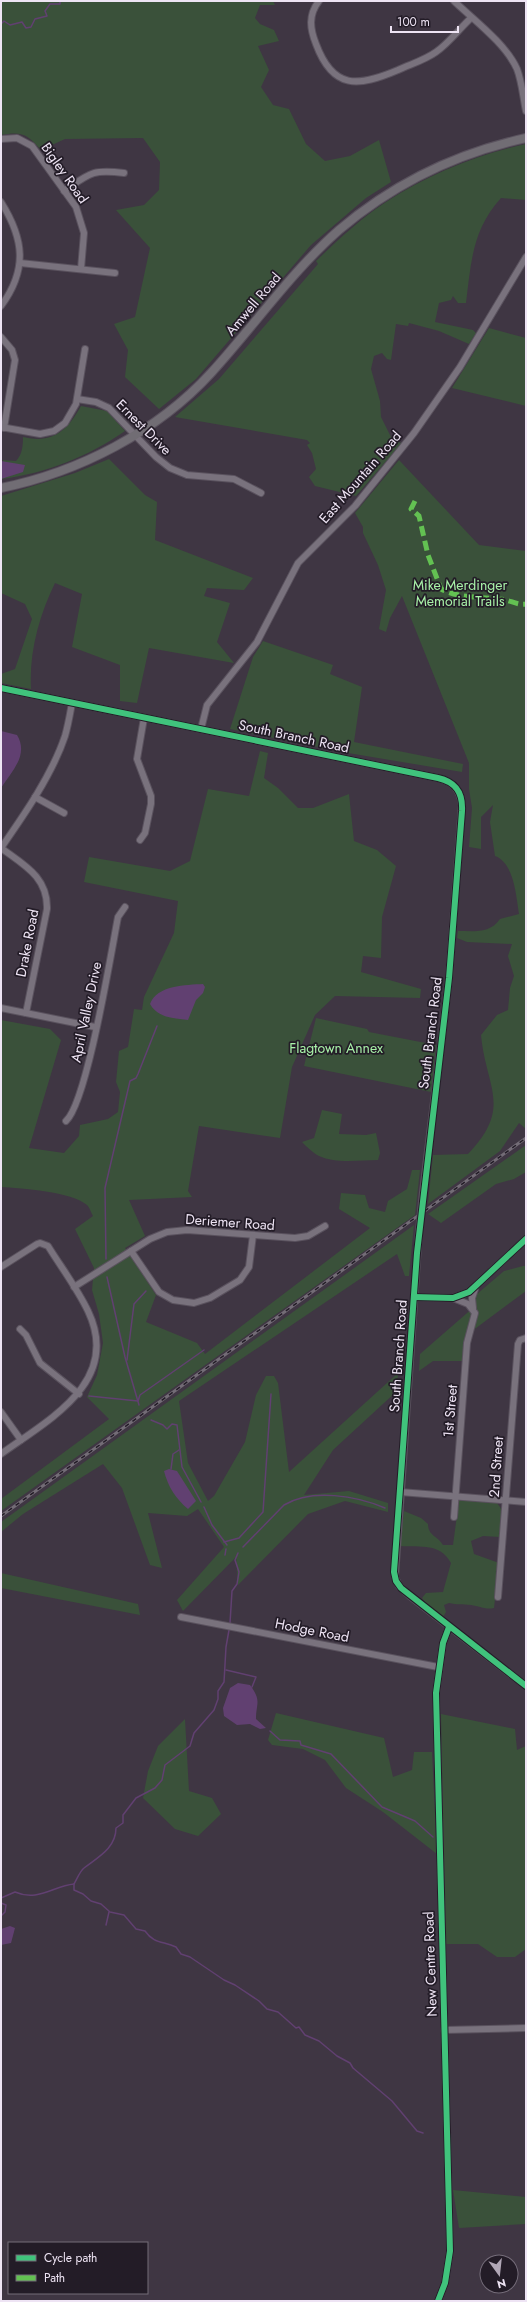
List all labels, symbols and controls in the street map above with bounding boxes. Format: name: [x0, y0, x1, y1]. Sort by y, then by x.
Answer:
scale bar: [391, 8, 458, 34]
text: 100 m: [397, 13, 430, 31]
street label: Bigley Road: [37, 139, 93, 207]
street label: Amwell Road: [220, 268, 286, 340]
street label: Ernest Drive: [112, 395, 176, 459]
street label: East Mountain Road: [314, 426, 406, 528]
park label: Mike Merdinger Memorial Trails: [413, 575, 508, 611]
street label: South Branch Road: [237, 715, 351, 757]
street label: Drake Road: [11, 907, 43, 979]
street label: April Valley Drive: [66, 960, 106, 1064]
street label: South Branch Road: [413, 976, 447, 1090]
park label: Flagtown Annex: [289, 1038, 383, 1058]
street label: Deriemer Road: [185, 1209, 275, 1235]
street label: South Branch Road: [384, 1299, 412, 1413]
street label: 1st Street: [438, 1383, 462, 1438]
street label: 2nd Street: [484, 1435, 508, 1498]
street label: Hodge Road: [273, 1613, 351, 1647]
street label: New Centre Road: [418, 1911, 442, 2017]
legend: [8, 2242, 148, 2294]
text: Cycle path: [44, 2249, 97, 2267]
north arrow: [479, 2254, 519, 2294]
text: Path: [44, 2269, 65, 2287]
text: N: [495, 2275, 508, 2293]

